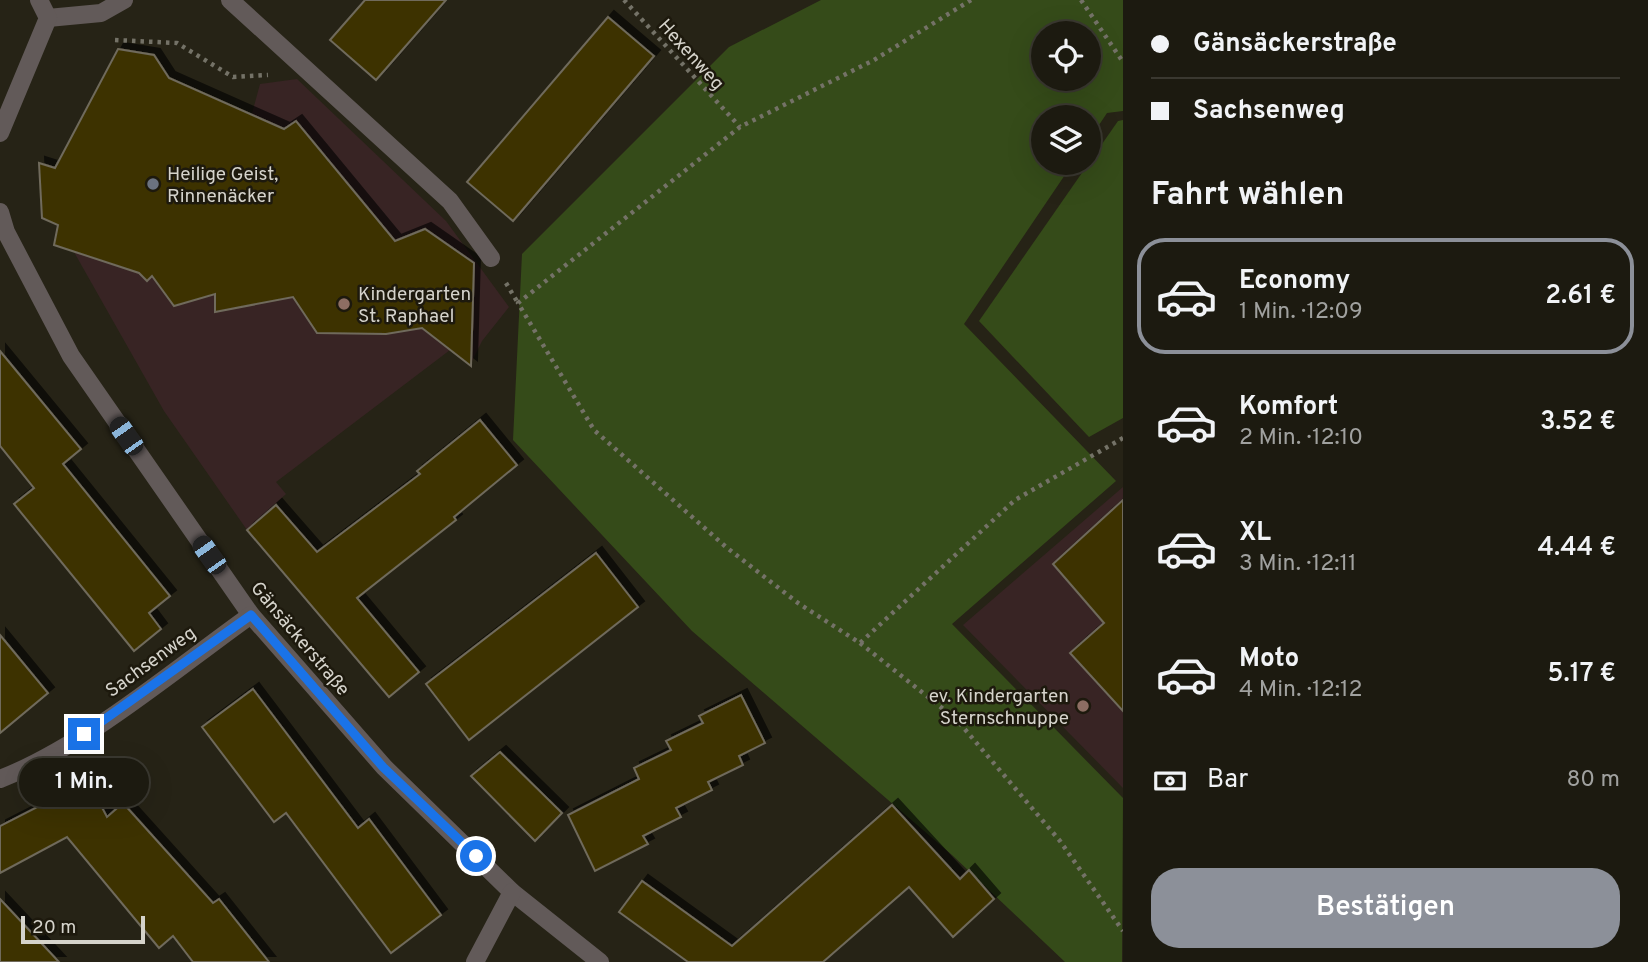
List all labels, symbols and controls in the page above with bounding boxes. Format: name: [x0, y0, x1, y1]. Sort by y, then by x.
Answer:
street label: Hexenweg: [652, 15, 729, 96]
map controls: [1031, 21, 1101, 175]
button: locate: [1031, 21, 1101, 91]
text: Gänsäckerstraße: [1193, 28, 1397, 61]
text: Sachsenweg: [1193, 95, 1345, 128]
button: layers: [1031, 105, 1101, 175]
place label: Heilige Geist, Rinnenäcker: [167, 163, 278, 209]
marker: Heilige Geist, Rinnenäcker: [145, 176, 161, 192]
text: Fahrt wählen: [1151, 176, 1344, 216]
icon: car: [1155, 265, 1218, 328]
text: Economy: [1239, 265, 1350, 298]
text: 2.61 €: [1545, 280, 1616, 313]
place label: Kindergarten St. Raphael: [358, 283, 471, 329]
marker: Kindergarten St. Raphael: [336, 296, 352, 312]
text: 1 Min. · 12:09: [1239, 298, 1363, 327]
icon: car: [1155, 391, 1218, 454]
text: Komfort: [1239, 391, 1338, 424]
text: 3.52 €: [1540, 406, 1616, 439]
car: [106, 413, 147, 459]
text: 2 Min. · 12:10: [1239, 424, 1363, 453]
icon: car: [1155, 517, 1218, 580]
text: XL: [1239, 517, 1271, 550]
car: [189, 532, 230, 578]
text: 4.44 €: [1538, 532, 1616, 565]
text: 3 Min. · 12:11: [1239, 550, 1357, 579]
street label: Gänsäckerstraße: [245, 577, 354, 701]
street label: Sachsenweg: [101, 622, 201, 704]
icon: car: [1155, 643, 1218, 706]
text: Moto: [1239, 643, 1299, 676]
text: 5.17 €: [1548, 658, 1616, 691]
text: 4 Min. · 12:12: [1239, 676, 1363, 705]
place label: ev. Kindergarten Sternschnuppe: [929, 685, 1069, 731]
marker: ev. Kindergarten Sternschnuppe: [1075, 698, 1091, 714]
route end: [68, 718, 100, 750]
callout: 1 Min.: [19, 758, 149, 808]
icon: cash: [1151, 762, 1189, 800]
text: Bar: [1207, 764, 1248, 797]
text: 80 m: [1567, 766, 1620, 795]
text: 1 Min.: [55, 768, 113, 797]
route start: [460, 840, 492, 872]
button: Bestätigen: [1151, 868, 1620, 948]
scale bar: [21, 913, 145, 945]
text: 20 m: [32, 916, 76, 940]

